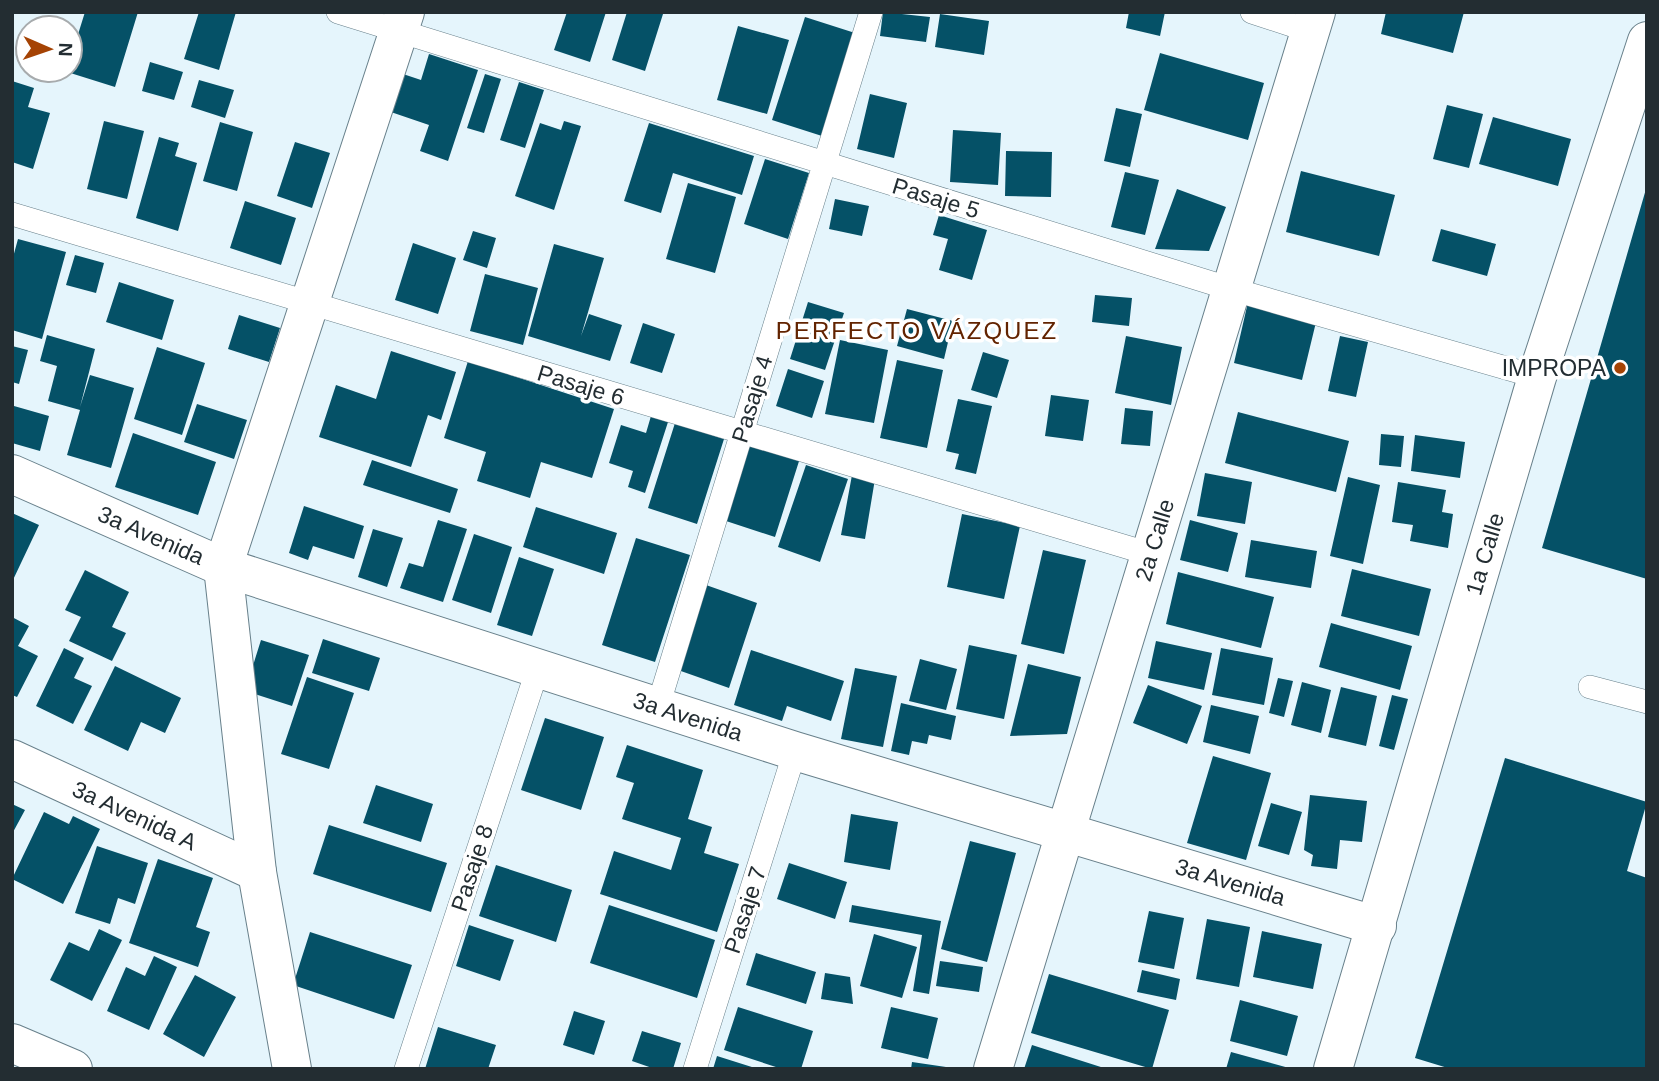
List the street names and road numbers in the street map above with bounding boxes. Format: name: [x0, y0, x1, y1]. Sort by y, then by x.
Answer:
street label: Pasaje 5: [889, 172, 983, 224]
street label: Pasaje 4: [726, 352, 778, 446]
street label: Pasaje 6: [534, 359, 628, 411]
street label: 2a Calle: [1130, 496, 1179, 584]
street label: 3a Avenida: [94, 501, 208, 570]
street label: 1a Calle: [1460, 510, 1509, 598]
street label: 3a Avenida: [630, 687, 746, 746]
street label: 3a Avenida A: [68, 776, 201, 856]
street label: Pasaje 8: [446, 821, 498, 915]
street label: 3a Avenida: [1172, 853, 1289, 911]
street label: Pasaje 7: [719, 863, 771, 957]

